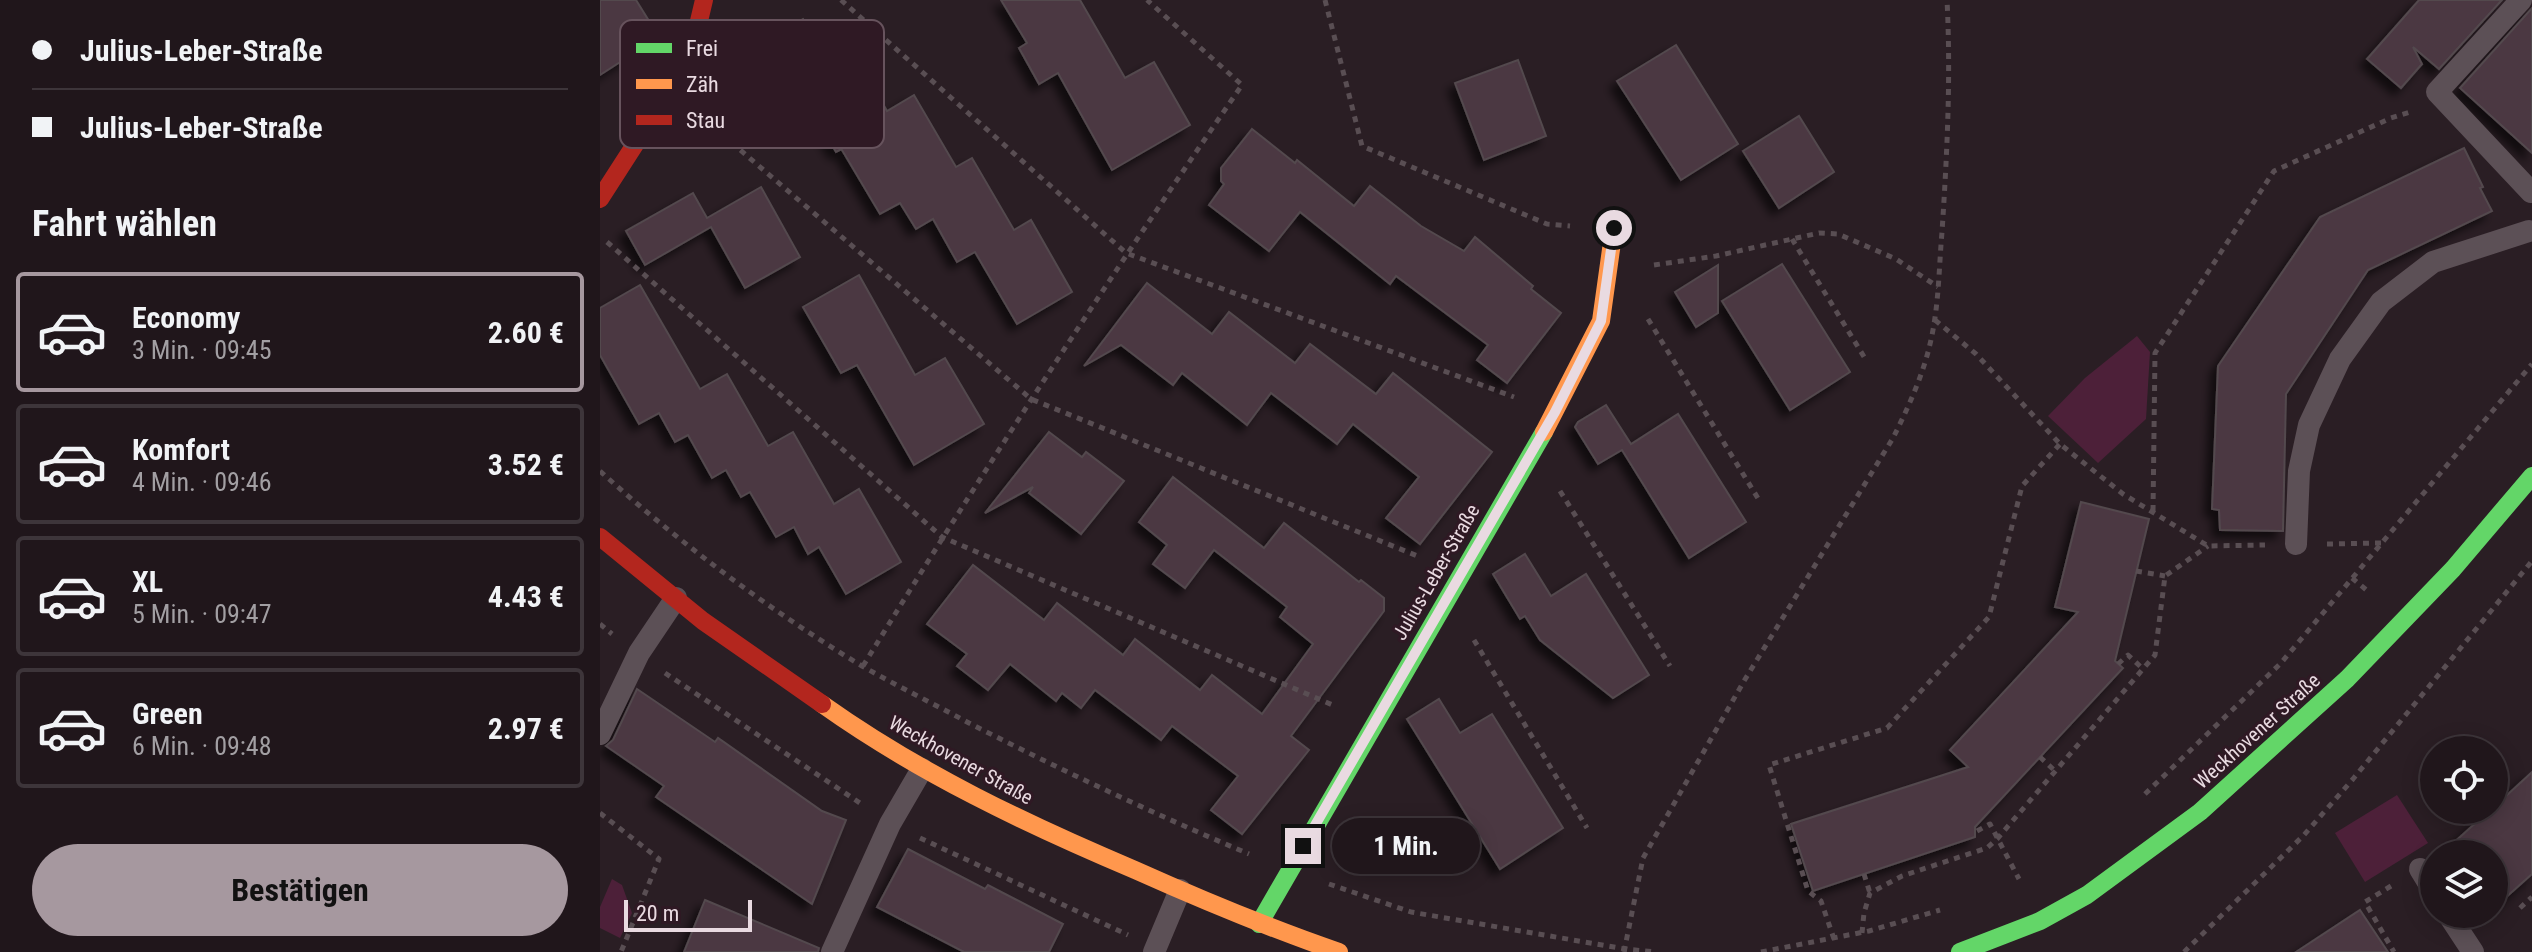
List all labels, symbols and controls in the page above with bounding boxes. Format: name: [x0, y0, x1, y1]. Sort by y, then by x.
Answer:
legend: [620, 20, 884, 148]
text: Julius-Leber-Straße: [80, 33, 323, 68]
text: Frei: [686, 36, 718, 61]
text: Zäh: [686, 72, 719, 97]
text: Stau: [686, 108, 725, 133]
text: Julius-Leber-Straße: [80, 110, 323, 145]
text: Fahrt wählen: [32, 203, 217, 245]
route start: [1596, 210, 1632, 246]
icon: car: [36, 296, 108, 368]
text: Economy: [132, 300, 240, 335]
text: 2.60 €: [488, 315, 564, 350]
text: 3 Min. · 09:45: [132, 335, 272, 365]
icon: car: [36, 428, 108, 500]
text: Komfort: [132, 432, 230, 467]
text: 3.52 €: [488, 447, 564, 482]
text: 4 Min. · 09:46: [132, 467, 272, 497]
street label: Julius-Leber-Straße: [1387, 500, 1485, 644]
icon: car: [36, 560, 108, 632]
text: XL: [132, 564, 163, 599]
text: 4.43 €: [488, 579, 564, 614]
text: 5 Min. · 09:47: [132, 599, 272, 629]
street label: Weckhovener Straße: [2189, 668, 2325, 794]
icon: car: [36, 692, 108, 764]
text: Green: [132, 696, 203, 731]
street label: Weckhovener Straße: [885, 710, 1037, 810]
text: 2.97 €: [488, 711, 564, 746]
text: 6 Min. · 09:48: [132, 731, 272, 761]
map controls: [2420, 736, 2508, 928]
button: locate: [2420, 736, 2508, 824]
callout: 1 Min.: [1331, 818, 1479, 874]
route end: [1285, 828, 1321, 864]
text: 1 Min.: [1373, 831, 1439, 861]
button: layers: [2420, 840, 2508, 928]
button: Bestätigen: [32, 844, 568, 936]
scale bar: [624, 896, 752, 932]
text: 20 m: [636, 901, 679, 926]

